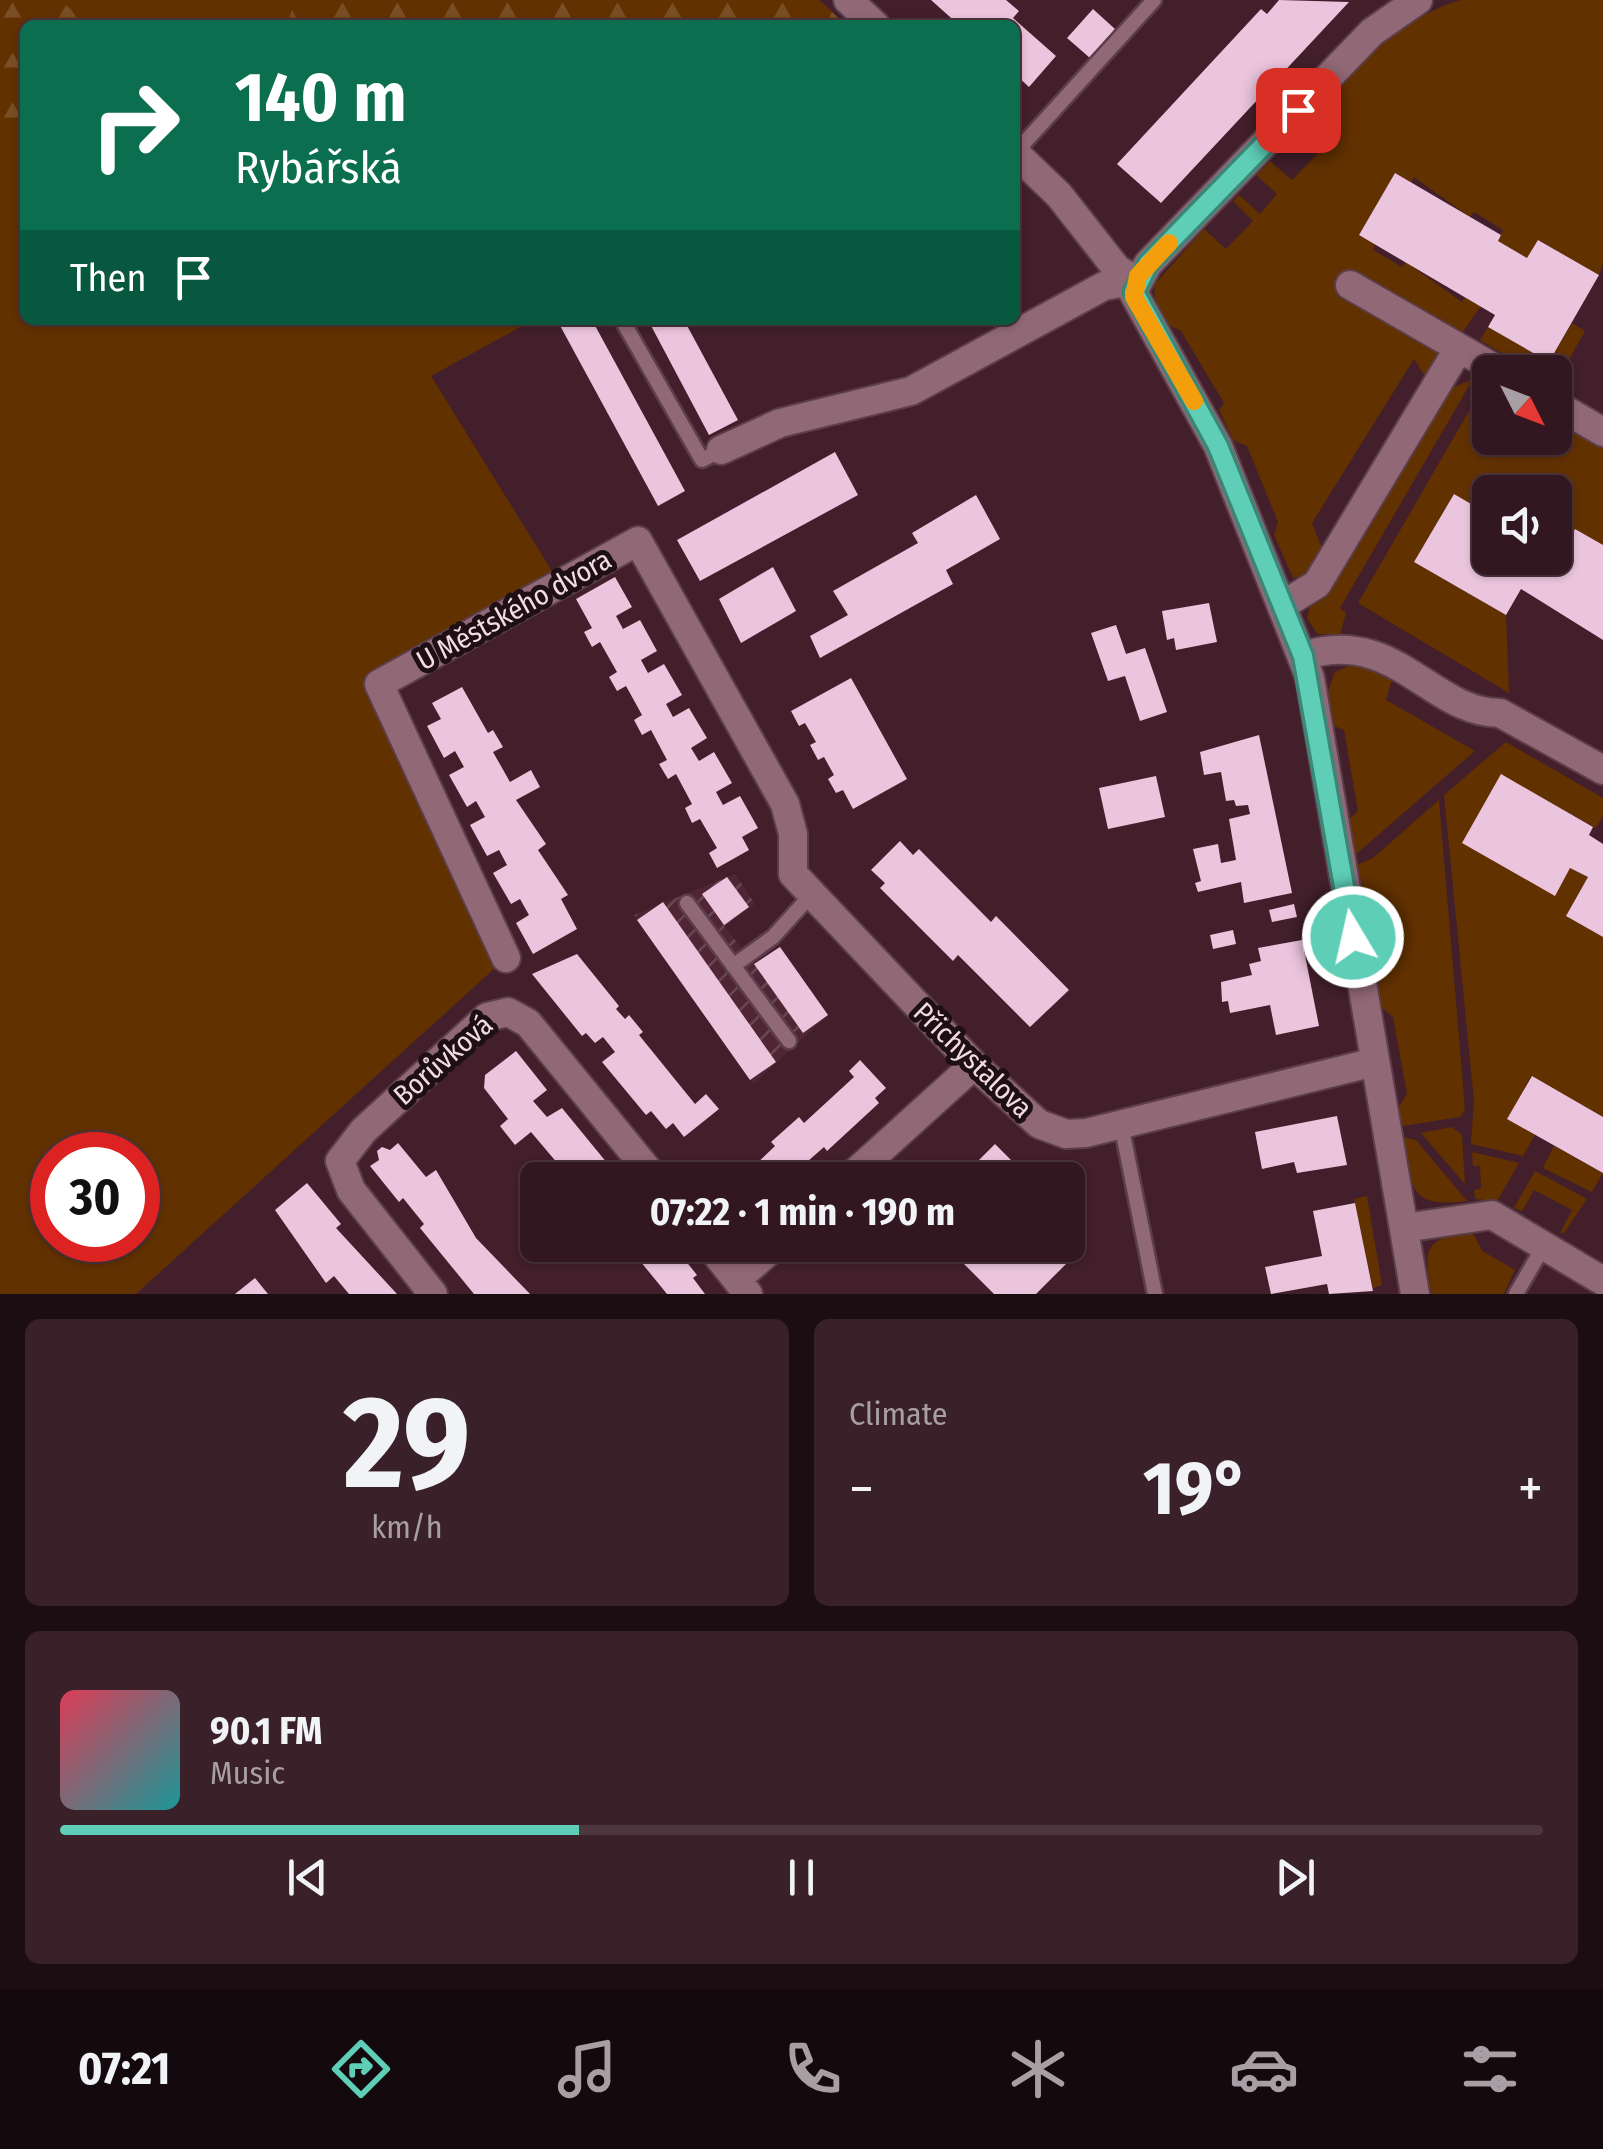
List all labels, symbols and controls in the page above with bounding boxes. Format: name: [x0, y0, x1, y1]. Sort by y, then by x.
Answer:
text: 140 m: [235, 56, 407, 140]
icon: right: [70, 60, 200, 190]
pin: [1256, 68, 1341, 153]
icon: arrive: [1271, 83, 1326, 138]
text: Rybářská: [235, 141, 402, 195]
icon: arrive: [166, 250, 221, 305]
text: Then: [70, 255, 146, 301]
north arrow: [1472, 355, 1572, 455]
map controls: [1472, 355, 1572, 575]
button: sound: [1472, 475, 1572, 575]
street label: U Městského dvora: [411, 543, 617, 677]
position arrow: [1301, 885, 1405, 989]
street label: Přichystalova: [907, 995, 1039, 1125]
street label: Borůvková: [387, 1008, 499, 1112]
speed limit sign: 30: [30, 1132, 160, 1262]
text: 07:22 · 1 min · 190 m: [650, 1189, 955, 1235]
text: 29: [344, 1365, 470, 1521]
text: Climate: [849, 1395, 948, 1433]
text: 19°: [1143, 1444, 1249, 1534]
text: −: [849, 1456, 874, 1522]
text: +: [1518, 1456, 1543, 1522]
text: km/h: [371, 1508, 443, 1546]
text: 90.1 FM: [210, 1708, 322, 1754]
text: Music: [210, 1754, 285, 1792]
icon: previous: [280, 1850, 335, 1905]
icon: pause: [774, 1850, 829, 1905]
icon: next: [1268, 1850, 1323, 1905]
icon: directions: [326, 2034, 396, 2104]
icon: music: [552, 2034, 622, 2104]
icon: phone: [778, 2034, 848, 2104]
icon: climate: [1003, 2034, 1073, 2104]
icon: car: [1229, 2034, 1299, 2104]
icon: filters: [1455, 2034, 1525, 2104]
text: 07:21: [78, 2042, 170, 2096]

